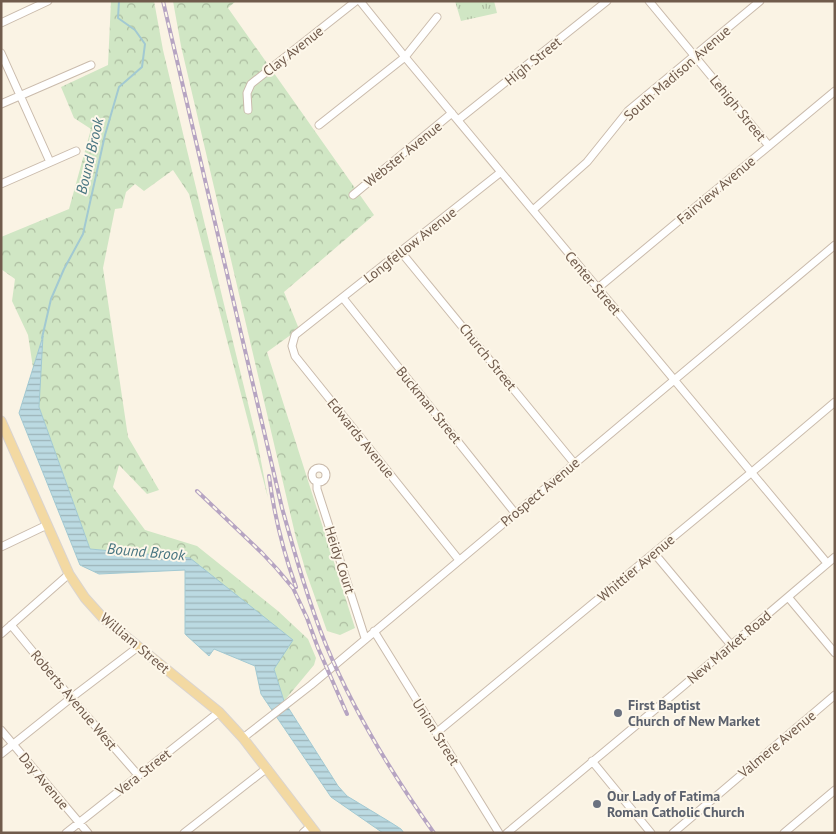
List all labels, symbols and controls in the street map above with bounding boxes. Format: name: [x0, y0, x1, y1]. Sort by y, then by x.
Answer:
street label: Clay Avenue: [259, 22, 327, 80]
street label: South Madison Avenue: [620, 22, 734, 124]
street label: High Street: [501, 33, 565, 89]
street label: Lehigh Street: [706, 71, 770, 145]
water label: Bound Brook: [71, 115, 108, 196]
street label: Webster Avenue: [360, 117, 446, 191]
street label: Fairview Avenue: [673, 152, 759, 228]
street label: Longfellow Avenue: [360, 203, 460, 287]
street label: Center Street: [561, 247, 625, 319]
street label: Church Street: [455, 320, 521, 394]
street label: Buckman Street: [392, 363, 466, 447]
street label: Edwards Avenue: [323, 394, 399, 482]
street label: Prospect Avenue: [497, 454, 583, 530]
street label: Heidy Court: [321, 524, 359, 596]
street label: Whittier Avenue: [594, 531, 678, 605]
water label: Bound Brook: [106, 539, 187, 564]
street label: New Market Road: [683, 606, 775, 688]
street label: William Street: [97, 609, 174, 677]
street label: Roberts Avenue West: [27, 646, 121, 754]
street label: Union Street: [408, 695, 464, 769]
place label: First Baptist Church of New Market: [628, 696, 760, 730]
street label: Valmere Avenue: [734, 706, 819, 782]
marker: First Baptist Church of New Market: [612, 707, 624, 719]
street label: Vera Street: [111, 745, 175, 800]
street label: Day Avenue: [15, 749, 73, 813]
place label: Our Lady of Fatima Roman Catholic Church: [607, 787, 745, 821]
marker: Our Lady of Fatima Roman Catholic Church: [591, 798, 603, 810]

